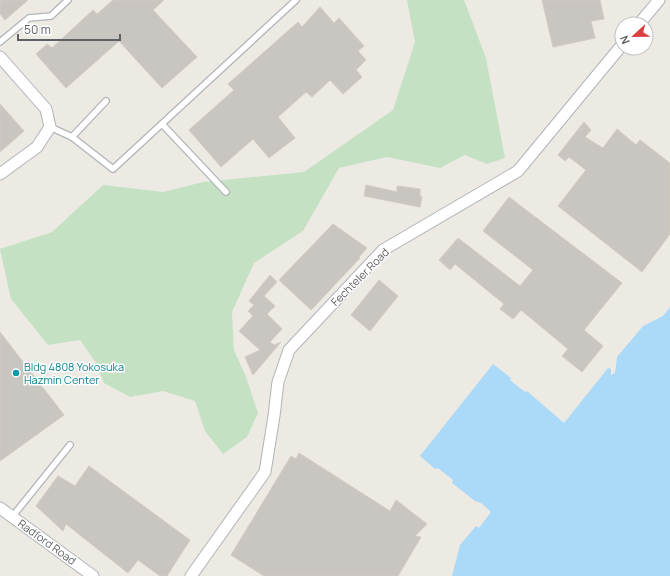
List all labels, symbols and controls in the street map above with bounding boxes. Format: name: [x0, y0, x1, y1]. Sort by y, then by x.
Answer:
scale bar: [18, 16, 120, 42]
north arrow: [614, 16, 654, 56]
text: 50 m: [24, 21, 51, 38]
text: N: [616, 33, 633, 46]
street label: Fechteler Road: [327, 244, 392, 309]
place label: Bldg 4808 Yokosuka Hazmin Center: [24, 359, 124, 387]
marker: Bldg 4808 Yokosuka Hazmin Center: [11, 368, 21, 378]
street label: Radford Road: [15, 515, 79, 568]

